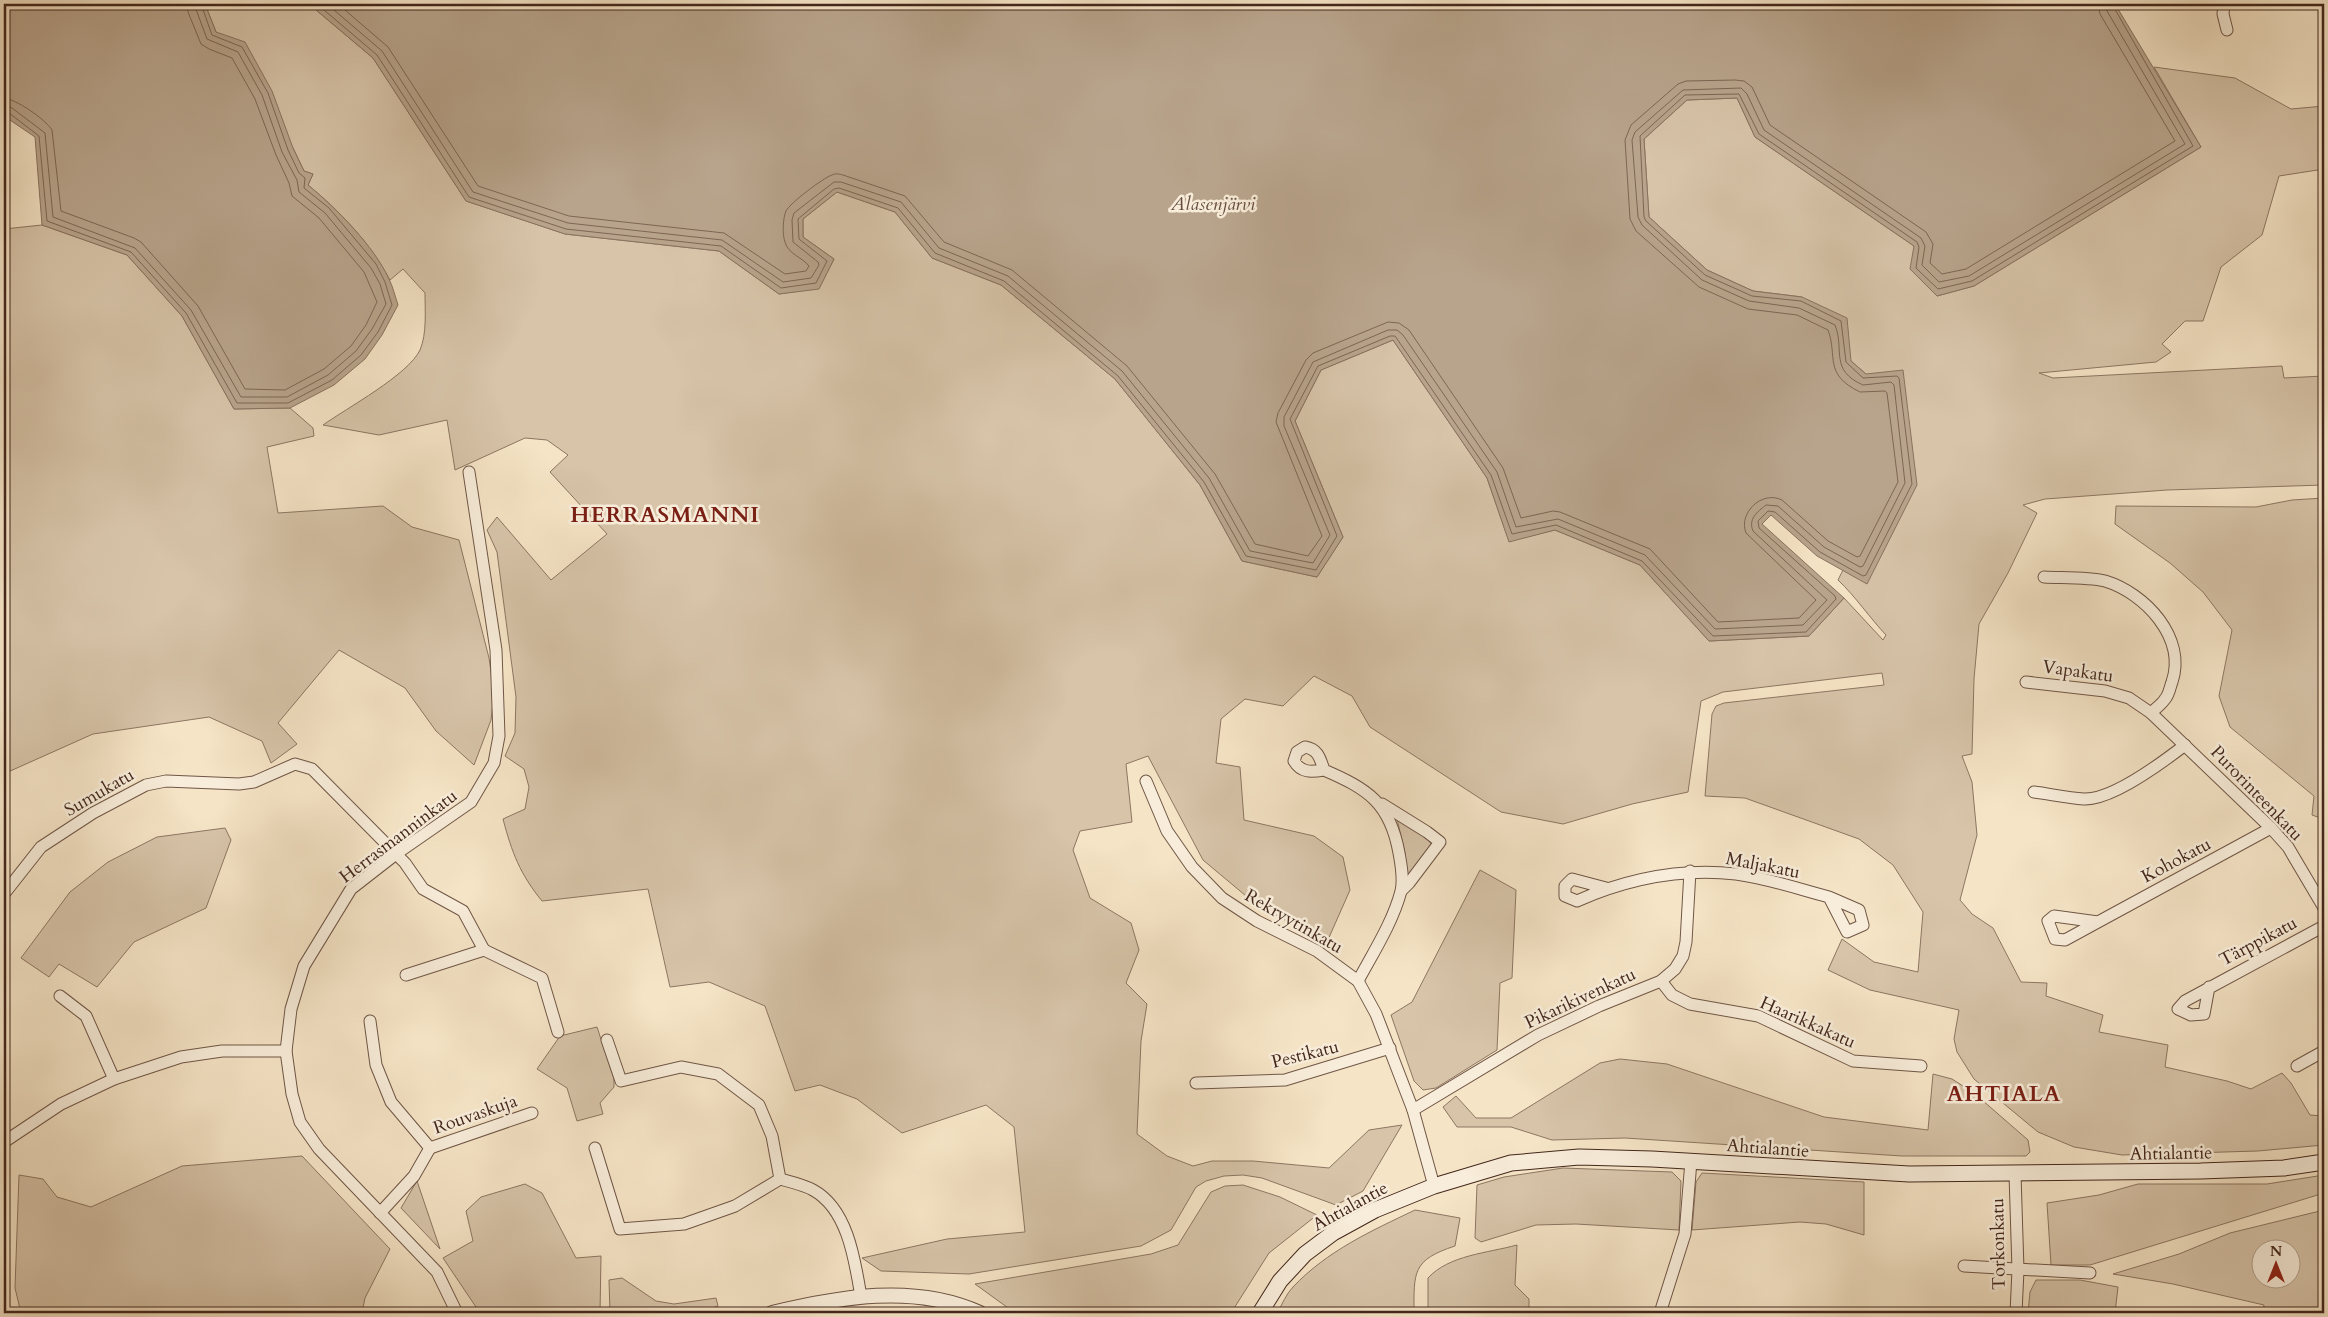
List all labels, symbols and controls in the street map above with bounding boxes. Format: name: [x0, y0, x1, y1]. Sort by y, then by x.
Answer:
water label: Alasenjärvi: [1170, 191, 1256, 217]
district label: HERRASMANNI: [570, 500, 760, 530]
street label: Vapakatu: [2041, 654, 2115, 689]
street label: Purorinteenkatu: [2205, 740, 2309, 847]
street label: Sumukatu: [60, 762, 139, 823]
street label: Herrasmanninkatu: [334, 784, 463, 889]
street label: Kohokatu: [2137, 832, 2216, 889]
street label: Maljakatu: [1724, 846, 1802, 885]
street label: Rekryytinkatu: [1240, 883, 1348, 960]
street label: Tärppikatu: [2215, 910, 2302, 972]
street label: Pikarikivenkatu: [1521, 962, 1640, 1035]
street label: Haarikkakatu: [1756, 990, 1860, 1055]
street label: Pestikatu: [1269, 1034, 1342, 1075]
district label: AHTIALA: [1947, 1079, 2061, 1109]
street label: Rouvaskuja: [430, 1088, 521, 1141]
street label: Ahtialantie: [1726, 1133, 1810, 1164]
street label: Ahtialantie: [2129, 1140, 2213, 1167]
street label: Ahtialantie: [1308, 1175, 1392, 1237]
street label: Torkonkatu: [1985, 1198, 2012, 1290]
north arrow: [2250, 1240, 2300, 1290]
text: N: [2270, 1242, 2282, 1261]

